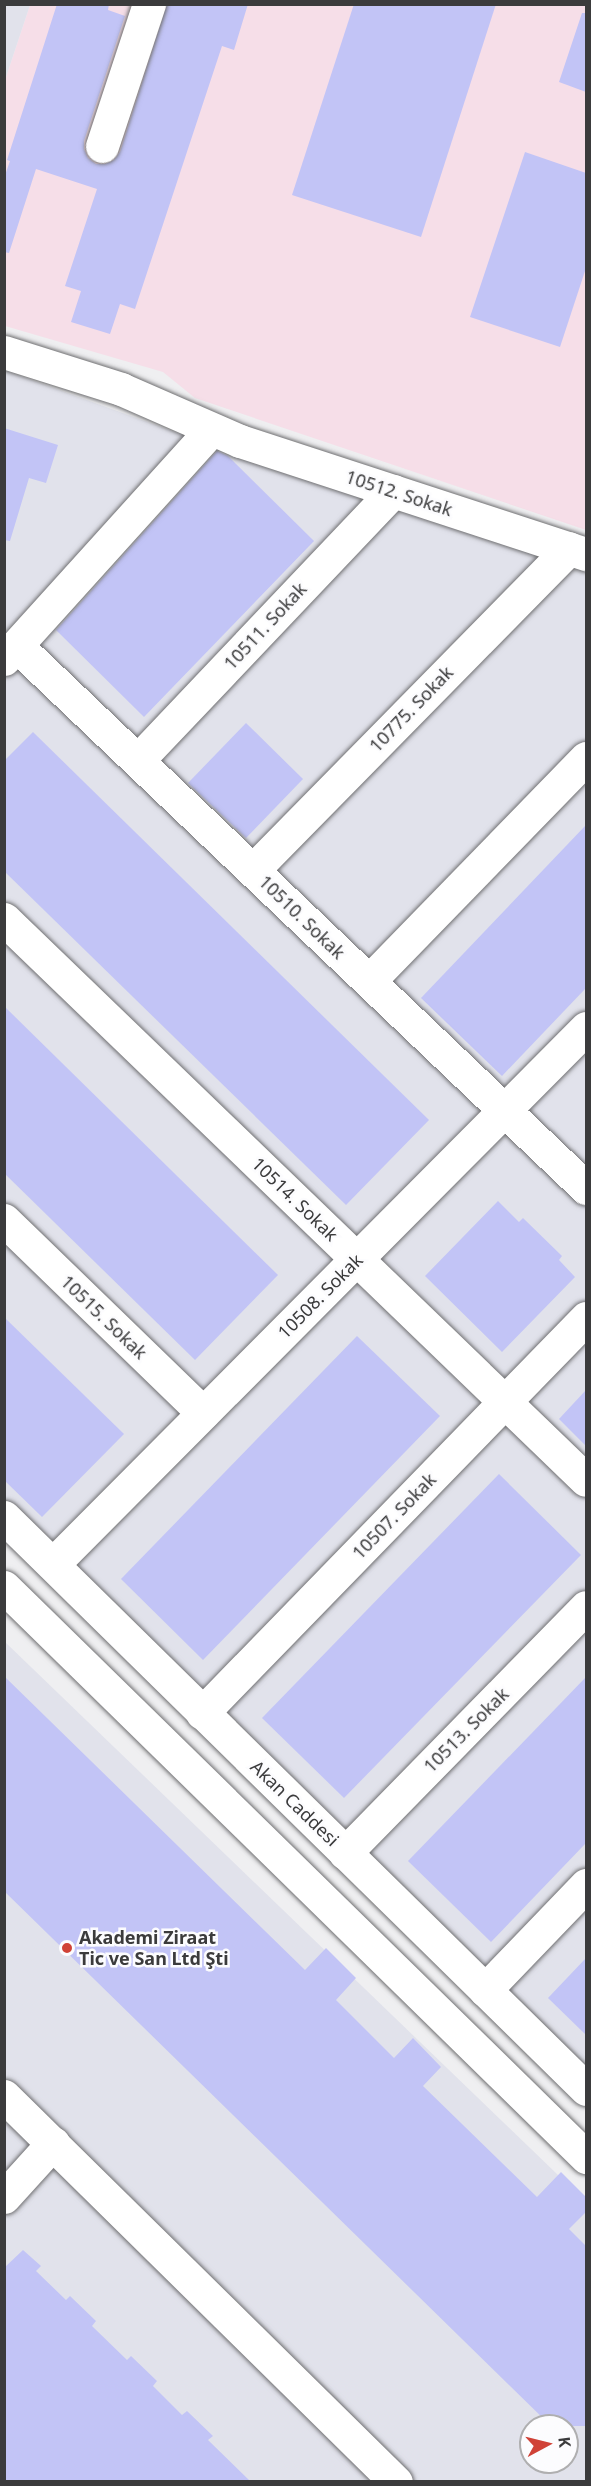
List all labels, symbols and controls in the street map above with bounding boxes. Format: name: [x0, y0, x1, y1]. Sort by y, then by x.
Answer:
street label: 10512. Sokak: [343, 466, 455, 520]
street label: 10511. Sokak: [219, 578, 311, 674]
street label: 10775. Sokak: [365, 662, 457, 756]
street label: 10510. Sokak: [255, 871, 349, 963]
street label: 10514. Sokak: [248, 1153, 342, 1245]
street label: 10508. Sokak: [273, 1249, 367, 1343]
street label: 10515. Sokak: [57, 1271, 151, 1363]
street label: 10507. Sokak: [348, 1469, 440, 1563]
street label: 10513. Sokak: [419, 1683, 513, 1777]
street label: Akan Caddesi: [246, 1756, 344, 1850]
place label: Akademi Ziraat Tic ve San Ltd Şti: [79, 1927, 229, 1970]
marker: Akademi Ziraat Tic ve San Ltd Şti: [60, 1941, 74, 1955]
north arrow: [519, 2414, 579, 2474]
text: K: [553, 2435, 576, 2449]

